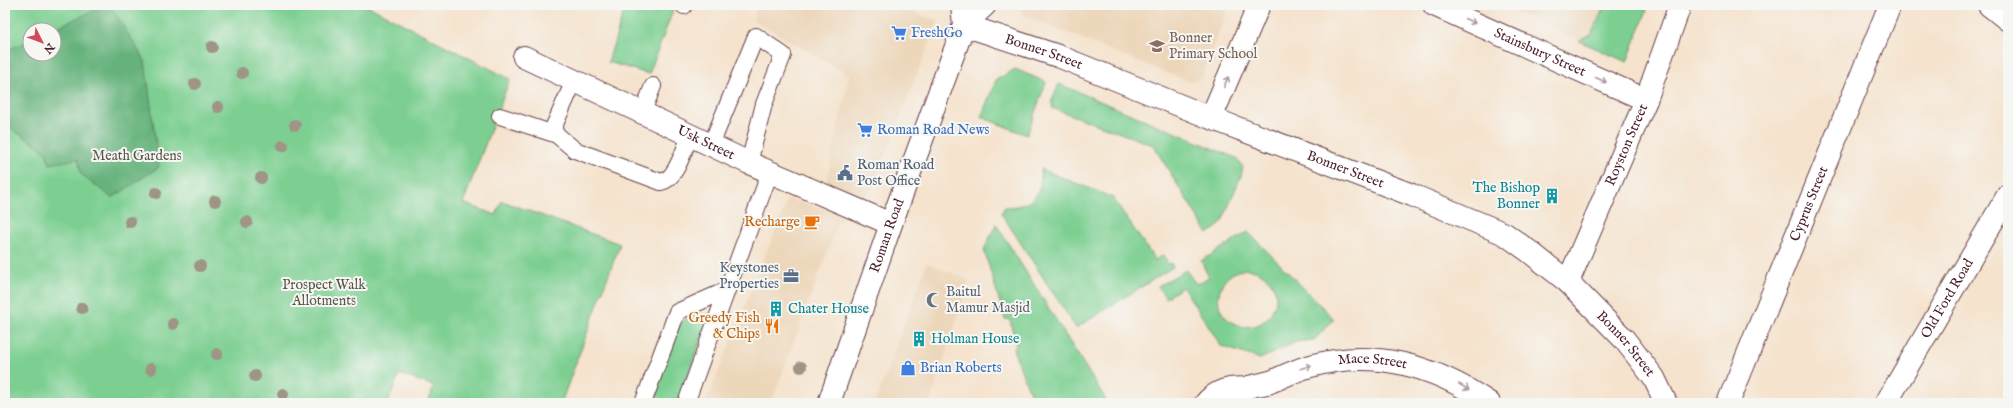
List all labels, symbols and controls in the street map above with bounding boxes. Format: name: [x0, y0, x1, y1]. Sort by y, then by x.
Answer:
one-way arrow: [1463, 18, 1475, 25]
north arrow: [22, 22, 62, 62]
supermarket icon: FreshGo: [890, 24, 908, 42]
place label: FreshGo: [911, 24, 963, 42]
street label: Stainsbury Street: [1491, 24, 1589, 81]
place label: Bonner Primary School: [1169, 29, 1258, 63]
street label: Bonner Street: [1002, 30, 1085, 74]
school or university icon: Bonner Primary School: [1148, 37, 1166, 55]
text: N: [40, 39, 58, 57]
one-way arrow: [1223, 76, 1230, 88]
one-way arrow: [1595, 77, 1607, 84]
street label: Royston Street: [1601, 101, 1652, 189]
street label: Usk Street: [674, 121, 738, 164]
supermarket icon: Roman Road News: [856, 121, 874, 139]
place label: Roman Road News: [877, 121, 990, 139]
park label: Meath Gardens: [92, 147, 182, 165]
street label: Bonner Street: [1304, 147, 1387, 192]
place label: Roman Road Post Office: [857, 156, 935, 190]
street label: Cyprus Street: [1786, 163, 1832, 244]
public building icon: Roman Road Post Office: [836, 164, 854, 182]
place label: The Bishop Bonner: [1472, 179, 1540, 213]
building icon: The Bishop Bonner: [1543, 187, 1561, 205]
street label: Roman Road: [866, 196, 909, 275]
place label: Recharge: [744, 213, 801, 231]
cafe icon: Recharge: [803, 213, 821, 231]
street label: Old Ford Road: [1917, 255, 1978, 342]
place label: Keystones Properties: [719, 259, 779, 293]
office icon: Keystones Properties: [782, 267, 800, 285]
park label: Prospect Walk Allotments: [282, 276, 366, 310]
place label: Baitul Mamur Masjid: [946, 283, 1031, 317]
mosque icon: Baitul Mamur Masjid: [925, 291, 943, 309]
building icon: Chater House: [767, 300, 785, 318]
place label: Chater House: [788, 300, 869, 318]
street label: Bonner Street: [1592, 307, 1659, 381]
place label: Greedy Fish & Chips: [689, 309, 761, 343]
restaurant icon: Greedy Fish & Chips: [763, 317, 781, 335]
building icon: Holman House: [910, 330, 928, 348]
place label: Holman House: [931, 330, 1020, 348]
street label: Mace Street: [1337, 350, 1409, 374]
shop icon: Brian Roberts: [899, 359, 917, 377]
place label: Brian Roberts: [920, 359, 1002, 377]
one-way arrow: [1299, 363, 1312, 370]
one-way arrow: [1458, 383, 1470, 391]

